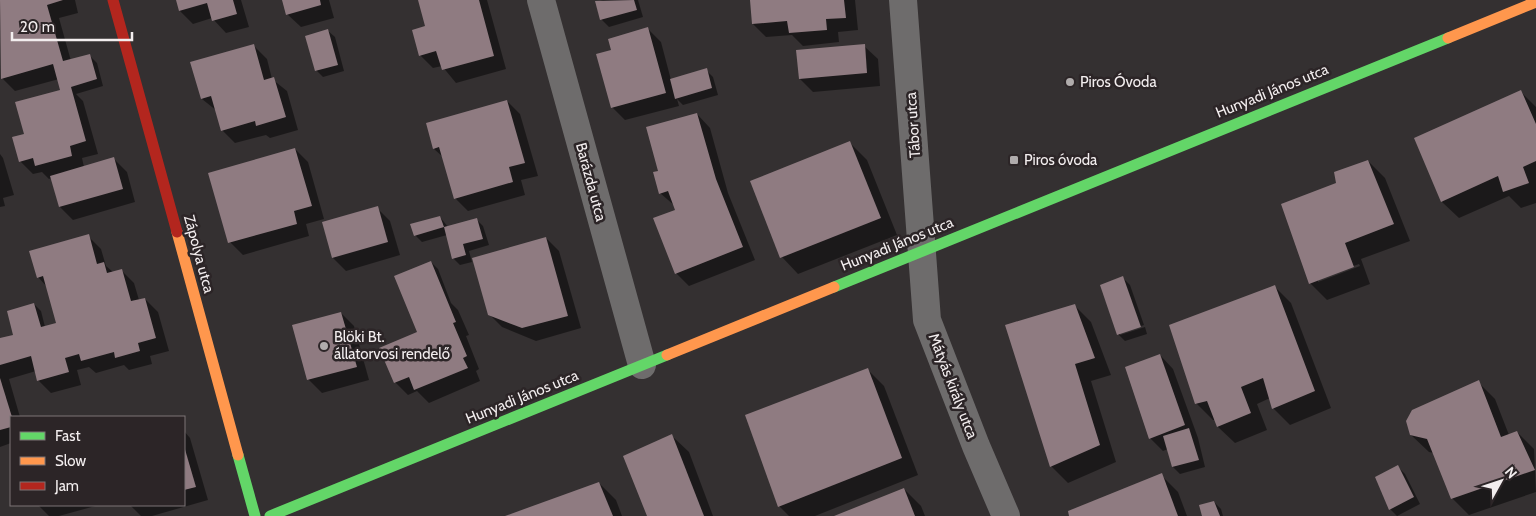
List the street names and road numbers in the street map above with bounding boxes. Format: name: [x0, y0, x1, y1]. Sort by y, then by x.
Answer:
street label: Hunyadi János utca: [1213, 60, 1332, 122]
street label: Tábor utca: [902, 91, 924, 158]
street label: Barázda utca: [572, 141, 610, 224]
street label: Zápolya utca: [180, 213, 218, 296]
street label: Hunyadi János utca: [838, 213, 957, 275]
street label: Mátyás király utca: [925, 331, 982, 442]
street label: Hunyadi János utca: [463, 366, 582, 428]

